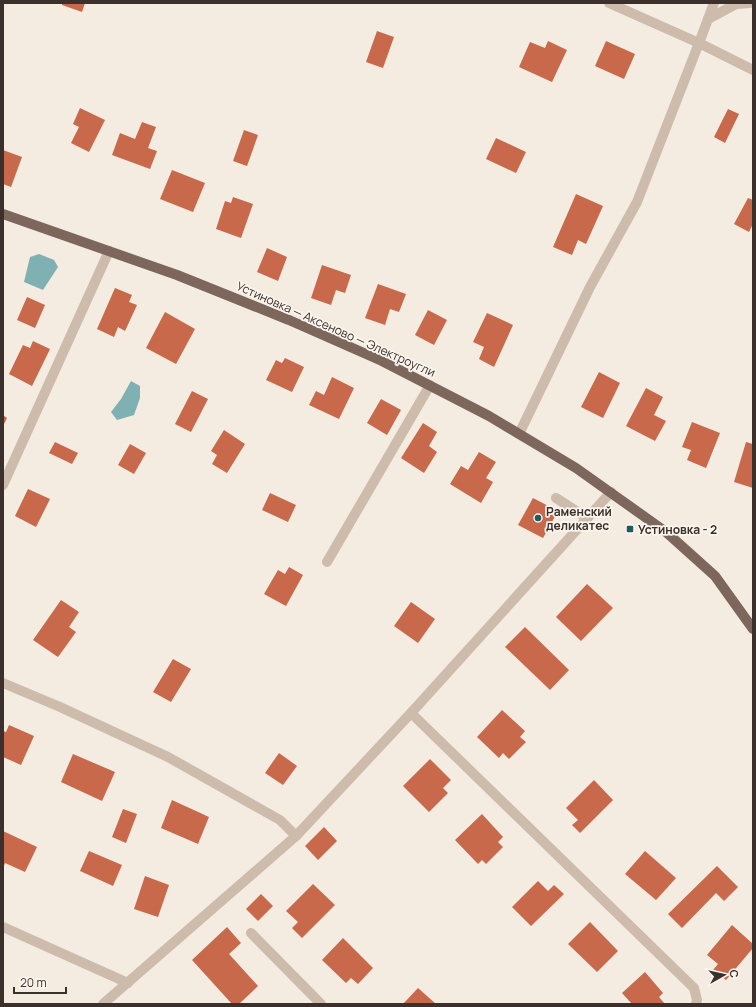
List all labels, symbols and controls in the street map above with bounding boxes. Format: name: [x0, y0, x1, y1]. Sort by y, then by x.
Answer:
street label: Устиновка — Аксеново — Электроугли: [234, 277, 438, 381]
place label: Раменский деликатес: [546, 503, 612, 534]
marker: Раменский деликатес: [533, 513, 543, 523]
place label: Устиновка - 2: [638, 521, 717, 538]
marker: Устиновка - 2: [625, 524, 635, 534]
north arrow: [704, 955, 744, 995]
text: С: [726, 968, 742, 979]
scale bar: [14, 969, 66, 995]
text: 20 m: [20, 974, 47, 991]

